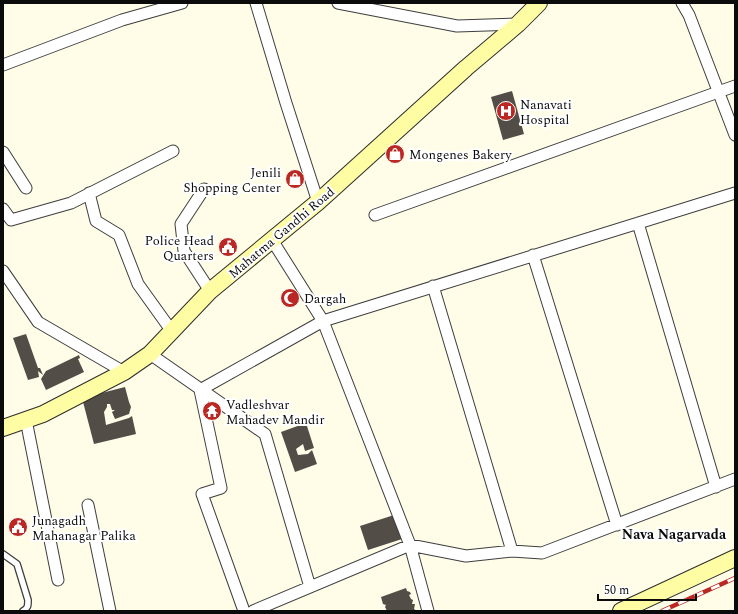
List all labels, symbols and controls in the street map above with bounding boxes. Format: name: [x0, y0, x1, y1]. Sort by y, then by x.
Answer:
place label: Nanavati Hospital: [520, 95, 572, 130]
hospital icon: Nanavati Hospital: [495, 100, 517, 122]
shop icon: Mongenes Bakery: [384, 143, 406, 165]
place label: Mongenes Bakery: [409, 145, 512, 165]
place label: Jenili Shopping Center: [183, 163, 281, 198]
shop icon: Jenili Shopping Center: [284, 168, 306, 190]
street label: Mahatma Gandhi Road: [224, 182, 339, 283]
place label: Police Head Quarters: [145, 231, 214, 266]
public building icon: Police Head Quarters: [217, 236, 239, 258]
mosque icon: Dargah: [279, 287, 301, 309]
place label: Dargah: [304, 289, 347, 309]
place label: Vadleshvar Mahadev Mandir: [226, 395, 325, 430]
temple icon: Vadleshvar Mahadev Mandir: [201, 400, 223, 422]
place label: Junagadh Mahanagar Palika: [32, 511, 136, 546]
public building icon: Junagadh Mahanagar Palika: [7, 516, 29, 538]
district label: Nava Nagarvada: [622, 524, 727, 545]
scale bar: [598, 576, 696, 602]
text: 50 m: [604, 581, 629, 600]

